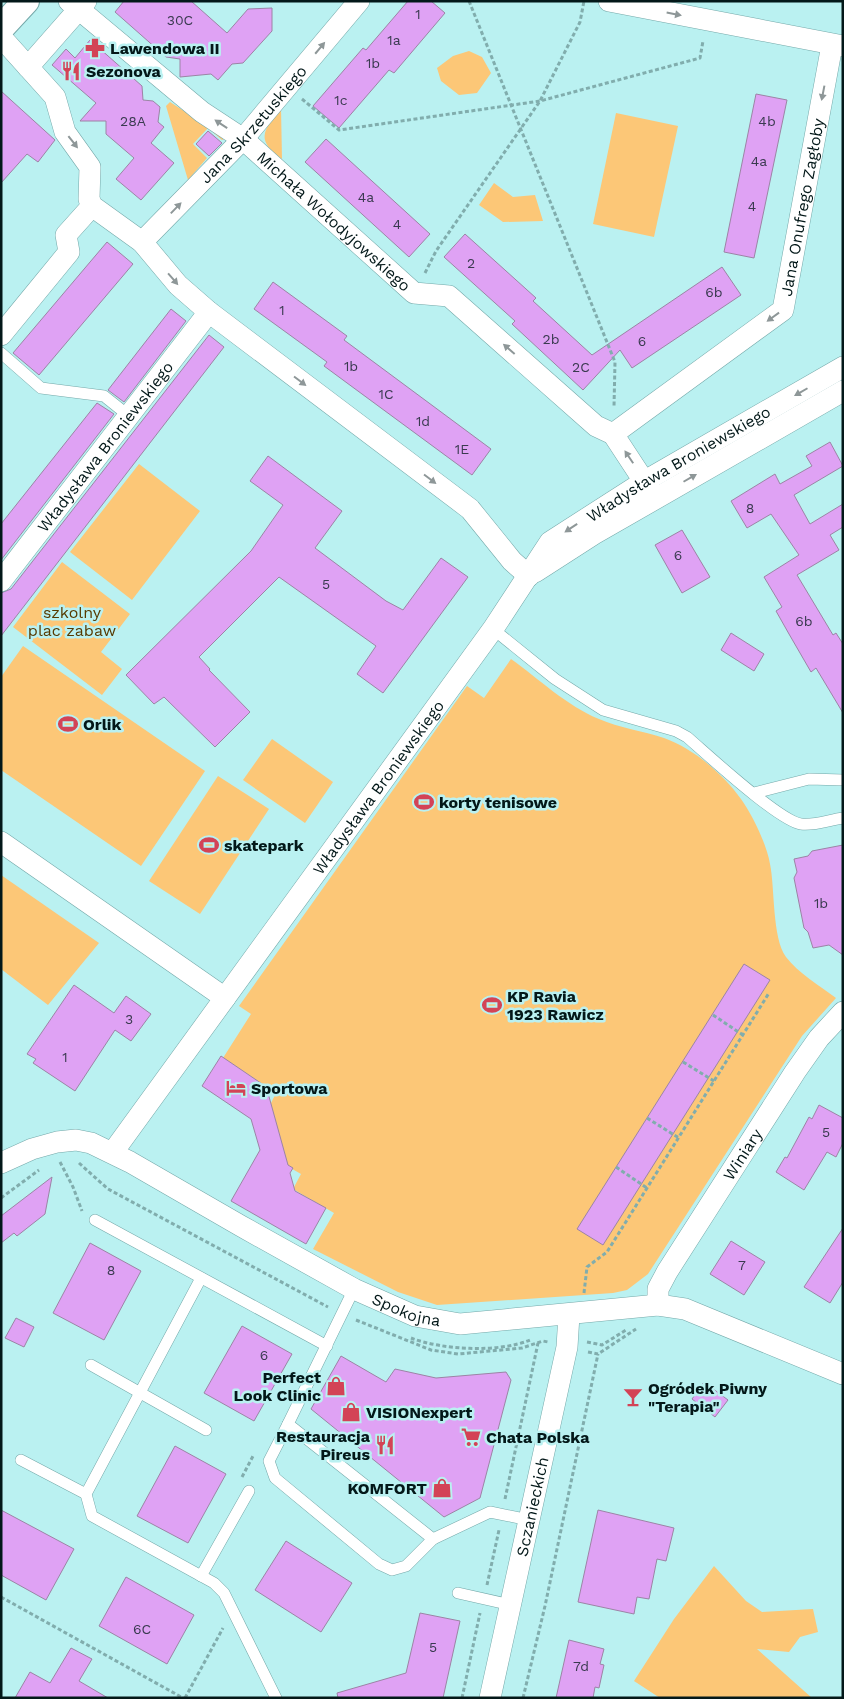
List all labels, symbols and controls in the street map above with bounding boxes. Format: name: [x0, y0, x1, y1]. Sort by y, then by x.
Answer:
house number: 1: [415, 6, 421, 22]
one-way arrow: [667, 10, 682, 18]
house number: 30C: [167, 12, 193, 28]
house number: 1a: [387, 32, 401, 48]
pharmacy icon: Lawendowa II: [84, 37, 106, 59]
place label: Lawendowa II: [110, 39, 220, 58]
one-way arrow: [314, 42, 325, 55]
house number: 1b: [366, 55, 380, 71]
restaurant icon: Sezonova: [60, 60, 82, 82]
place label: Sezonova: [86, 62, 162, 81]
street label: Jana Skrzetuskiego: [196, 62, 311, 187]
one-way arrow: [819, 86, 827, 102]
house number: 1c: [334, 92, 348, 108]
house number: 28A: [120, 113, 146, 129]
house number: 4b: [758, 113, 776, 129]
street label: Jana Onufrego Zagłoby: [777, 116, 828, 298]
one-way arrow: [214, 119, 228, 129]
one-way arrow: [68, 135, 79, 148]
street label: Michała Wołodyjowskiego: [253, 148, 414, 295]
house number: 4a: [751, 153, 767, 169]
house number: 4a: [358, 189, 374, 205]
house number: 4: [748, 198, 756, 214]
one-way arrow: [170, 202, 182, 214]
house number: 4: [393, 216, 401, 232]
house number: 2: [467, 255, 475, 271]
one-way arrow: [168, 273, 179, 286]
house number: 6b: [705, 284, 723, 300]
house number: 1: [279, 302, 285, 318]
one-way arrow: [767, 312, 780, 322]
house number: 2b: [543, 331, 559, 347]
house number: 6: [638, 333, 646, 349]
one-way arrow: [503, 344, 516, 355]
street label: Władysława Broniewskiego: [33, 358, 177, 536]
house number: 1b: [344, 358, 358, 374]
house number: 2C: [572, 359, 590, 375]
one-way arrow: [293, 376, 307, 386]
house number: 1C: [378, 386, 394, 402]
one-way arrow: [794, 387, 807, 396]
street label: Władysława Broniewskiego: [583, 402, 774, 526]
house number: 1d: [416, 413, 430, 429]
house number: 1E: [455, 441, 469, 457]
one-way arrow: [624, 450, 634, 464]
one-way arrow: [423, 473, 436, 484]
one-way arrow: [683, 474, 698, 482]
house number: 8: [746, 500, 754, 516]
one-way arrow: [564, 523, 577, 533]
house number: 6: [674, 547, 682, 563]
house number: 5: [322, 576, 330, 592]
park label: szkolny plac zabaw: [28, 603, 116, 640]
house number: 6b: [795, 613, 813, 629]
street label: Władysława Broniewskiego: [309, 697, 448, 878]
sports icon: Orlik: [57, 713, 79, 735]
place label: Orlik: [83, 715, 122, 734]
sports icon: korty tenisowe: [413, 791, 435, 813]
place label: korty tenisowe: [439, 793, 557, 812]
sports icon: skatepark: [198, 834, 220, 856]
place label: skatepark: [224, 836, 304, 855]
house number: 1b: [814, 895, 828, 911]
place label: KP Ravia 1923 Rawicz: [507, 987, 604, 1024]
sports icon: KP Ravia 1923 Rawicz: [481, 994, 503, 1016]
house number: 3: [125, 1011, 133, 1027]
house number: 1: [62, 1049, 68, 1065]
hotel icon: Sportowa: [225, 1077, 247, 1099]
place label: Sportowa: [251, 1079, 328, 1098]
house number: 5: [822, 1124, 830, 1140]
street label: Winiary: [719, 1125, 767, 1184]
house number: 7: [738, 1257, 746, 1273]
house number: 8: [107, 1262, 115, 1278]
street label: Spokojna: [369, 1289, 442, 1330]
house number: 6: [260, 1347, 268, 1363]
place label: Perfect Look Clinic: [234, 1368, 321, 1405]
shop icon: Perfect Look Clinic: [325, 1375, 347, 1397]
place label: Ogródek Piwny "Terapia": [648, 1379, 768, 1416]
bar icon: Ogródek Piwny "Terapia": [622, 1386, 644, 1408]
shop icon: VISIONexpert: [340, 1401, 362, 1423]
place label: VISIONexpert: [366, 1403, 472, 1422]
supermarket icon: Chata Polska: [460, 1426, 482, 1448]
place label: Restauracja Pireus: [276, 1427, 371, 1464]
place label: Chata Polska: [486, 1428, 590, 1447]
restaurant icon: Restauracja Pireus: [374, 1434, 396, 1456]
street label: Sczanieckich: [512, 1455, 553, 1558]
shop icon: KOMFORT: [431, 1477, 453, 1499]
place label: KOMFORT: [348, 1479, 428, 1498]
house number: 6C: [133, 1621, 151, 1637]
house number: 5: [429, 1639, 437, 1655]
house number: 7d: [573, 1658, 589, 1674]

